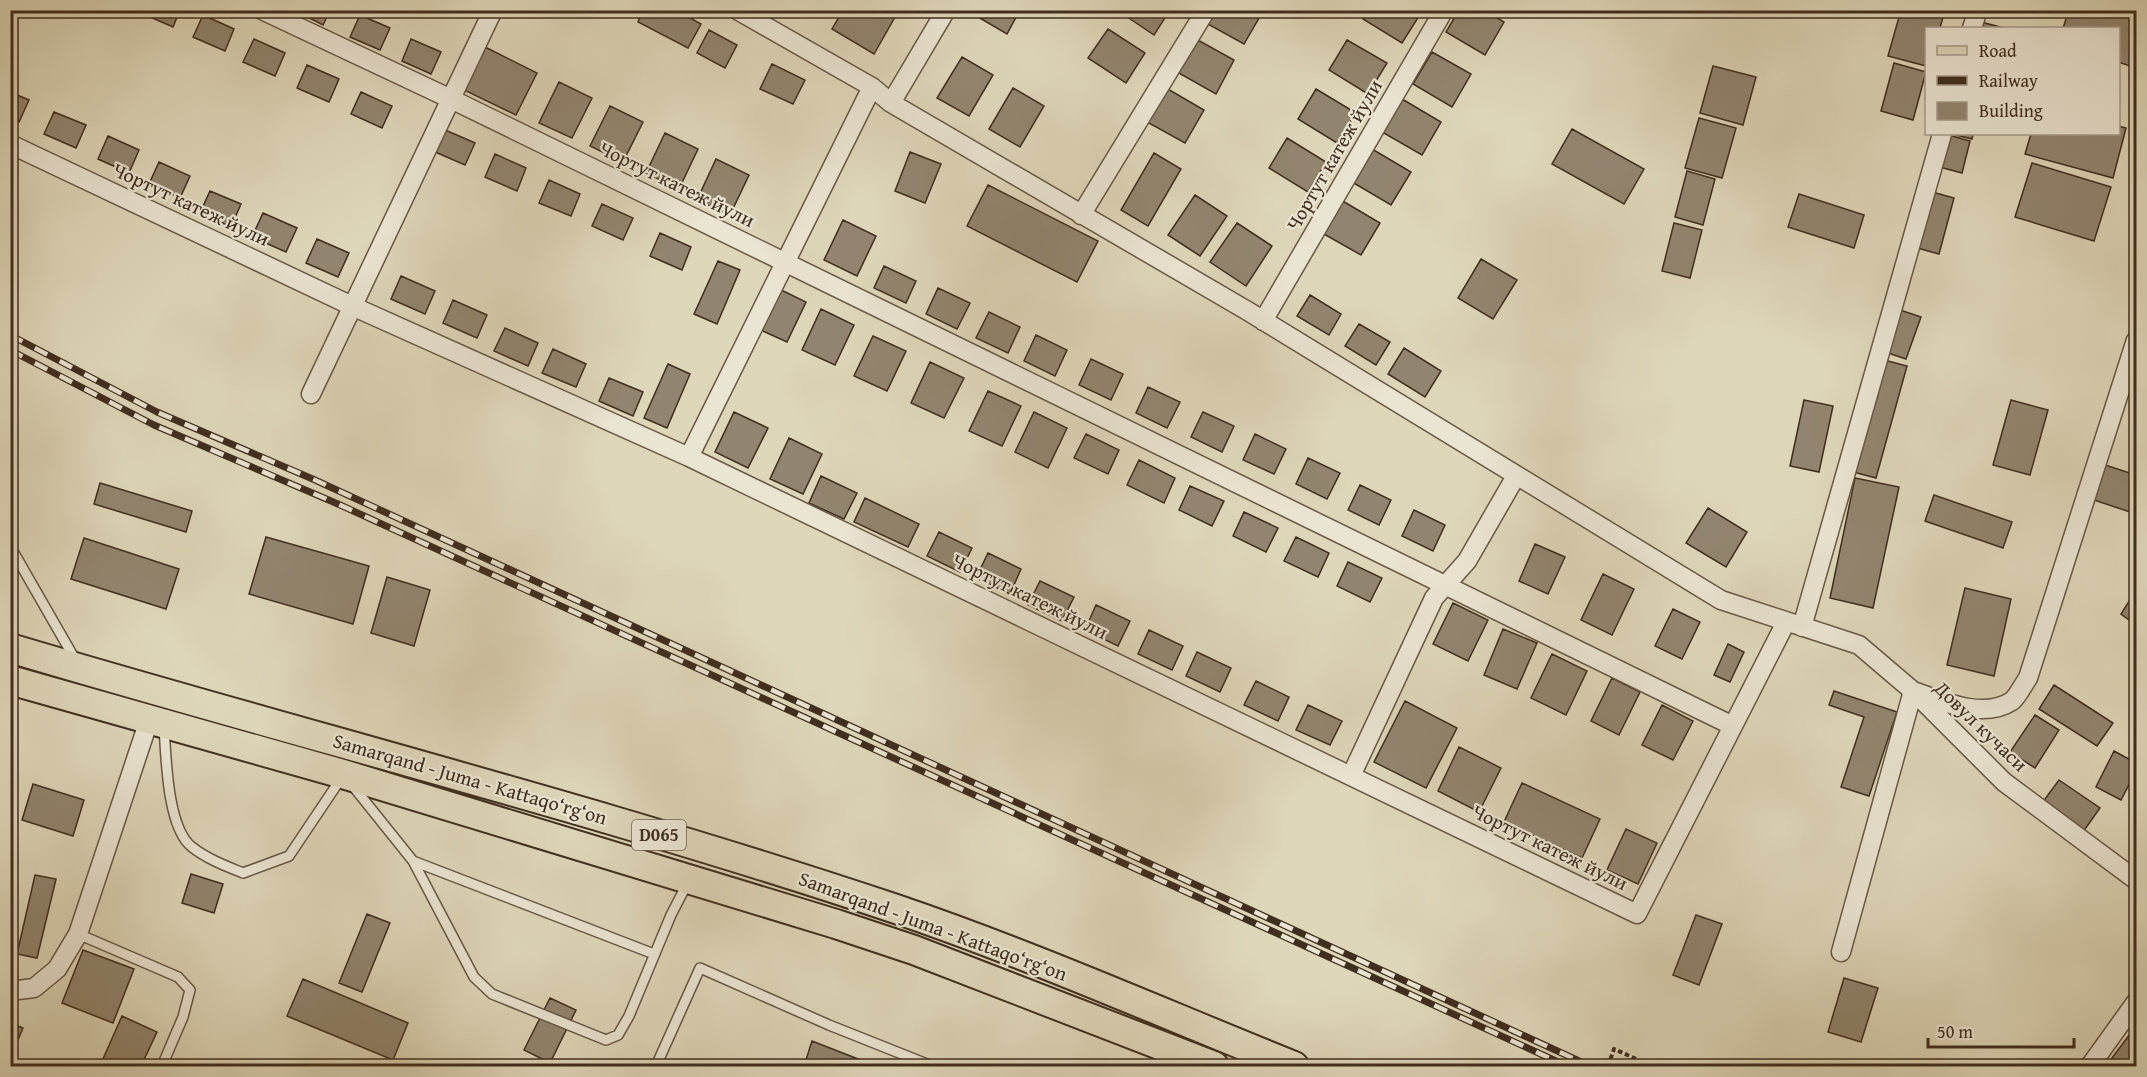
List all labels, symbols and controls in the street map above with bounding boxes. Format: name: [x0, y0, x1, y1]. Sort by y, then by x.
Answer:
legend: [1925, 27, 2120, 135]
text: Road: [1979, 37, 2017, 64]
text: Railway: [1979, 67, 2038, 94]
street label: Чортут катеж йули: [1278, 74, 1389, 236]
text: Building: [1979, 97, 2043, 124]
street label: Чортут катеж йули: [594, 133, 760, 234]
street label: Чортут катеж йули: [108, 154, 275, 253]
street label: Чортут катеж йули: [947, 545, 1113, 646]
street label: Довул кучаси: [1927, 673, 2035, 778]
street label: Samarqand - Juma - Kattaqo‘rg‘on: [330, 725, 611, 832]
street label: Чортут катеж йули: [1467, 796, 1633, 897]
road number: D065: [632, 820, 686, 850]
street label: Samarqand - Juma - Kattaqo‘rg‘on: [795, 863, 1072, 988]
scale bar: [1928, 1011, 2074, 1049]
text: 50 m: [1937, 1018, 1973, 1045]

